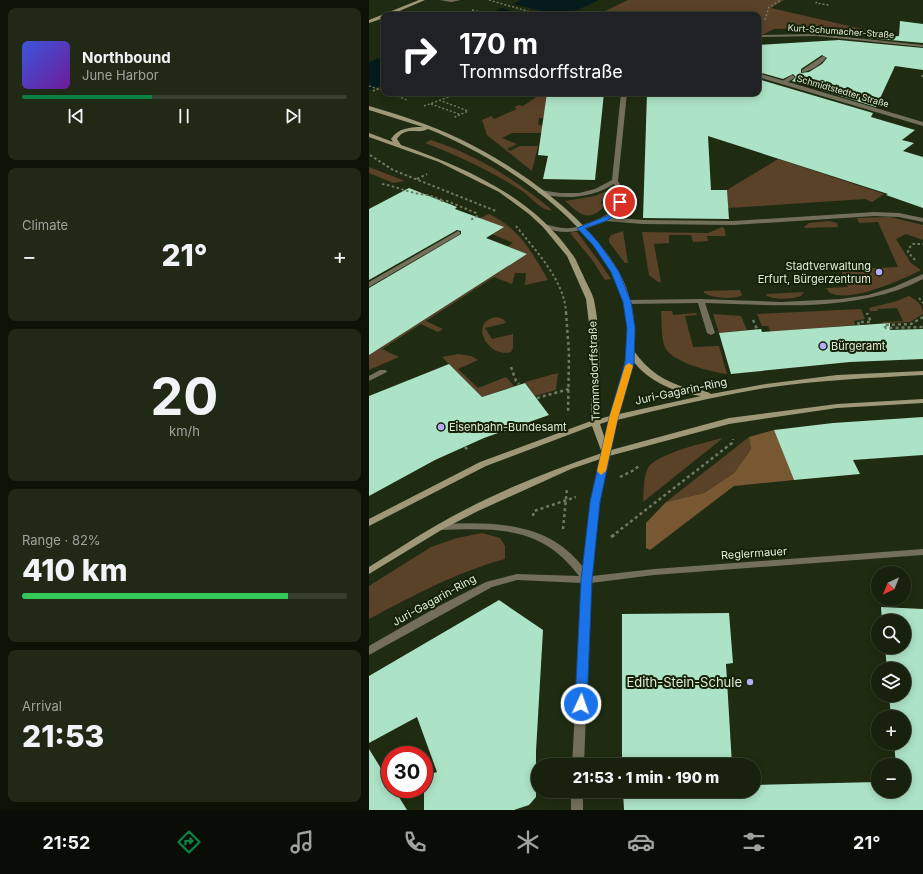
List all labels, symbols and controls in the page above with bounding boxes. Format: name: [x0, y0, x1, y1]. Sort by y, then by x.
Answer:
street label: Kurt-Schumacher-Straße: [787, 22, 895, 40]
text: 170 m: [459, 27, 538, 61]
icon: right: [393, 28, 445, 80]
text: Northbound: [82, 48, 171, 67]
text: Trommsdorffstraße: [459, 61, 623, 82]
text: June Harbor: [82, 67, 159, 83]
street label: Schmidtstedter Straße: [796, 73, 890, 109]
icon: previous: [65, 105, 87, 127]
icon: pause: [173, 105, 195, 127]
icon: next: [282, 105, 304, 127]
pin: [603, 185, 637, 219]
icon: arrive: [609, 191, 631, 213]
text: Climate: [22, 217, 68, 233]
text: 21°: [161, 237, 208, 273]
text: −: [22, 243, 37, 269]
text: +: [332, 243, 347, 269]
place label: Stadtverwaltung Erfurt, Bürgerzentrum: [758, 259, 871, 286]
marker: Stadtverwaltung Erfurt, Bürgerzentrum: [874, 267, 884, 277]
street label: Trommsdorffstraße: [585, 321, 603, 421]
place label: Bürgeramt: [831, 339, 886, 353]
marker: Bürgeramt: [818, 341, 828, 351]
text: 20: [151, 365, 218, 428]
street label: Juri-Gagarin-Ring: [634, 374, 728, 408]
place label: Eisenbahn-Bundesamt: [449, 420, 567, 434]
marker: Eisenbahn-Bundesamt: [436, 422, 446, 432]
text: km/h: [169, 423, 200, 439]
text: Range · 82%: [22, 532, 101, 548]
street label: Reglermauer: [720, 544, 788, 562]
text: 410 km: [22, 552, 127, 588]
north arrow: [871, 566, 911, 606]
map controls: [871, 566, 911, 798]
street label: Juri-Gagarin-Ring: [390, 571, 478, 629]
button: search: [871, 614, 911, 654]
button: layers: [871, 662, 911, 702]
place label: Edith-Stein-Schule: [626, 674, 742, 690]
marker: Edith-Stein-Schule: [745, 677, 755, 687]
position arrow: [560, 683, 602, 725]
text: Arrival: [22, 698, 62, 714]
button: +: [871, 710, 911, 750]
text: 21:53: [22, 718, 104, 754]
speed limit sign: 30: [381, 746, 433, 798]
button: −: [871, 758, 911, 798]
text: 21:53 · 1 min · 190 m: [573, 768, 719, 787]
icon: directions: [175, 828, 203, 856]
icon: music: [288, 828, 316, 856]
icon: phone: [401, 828, 429, 856]
icon: climate: [514, 828, 542, 856]
icon: car: [627, 828, 655, 856]
icon: filters: [740, 828, 768, 856]
text: 21:52: [42, 832, 90, 853]
text: 21°: [853, 832, 880, 853]

